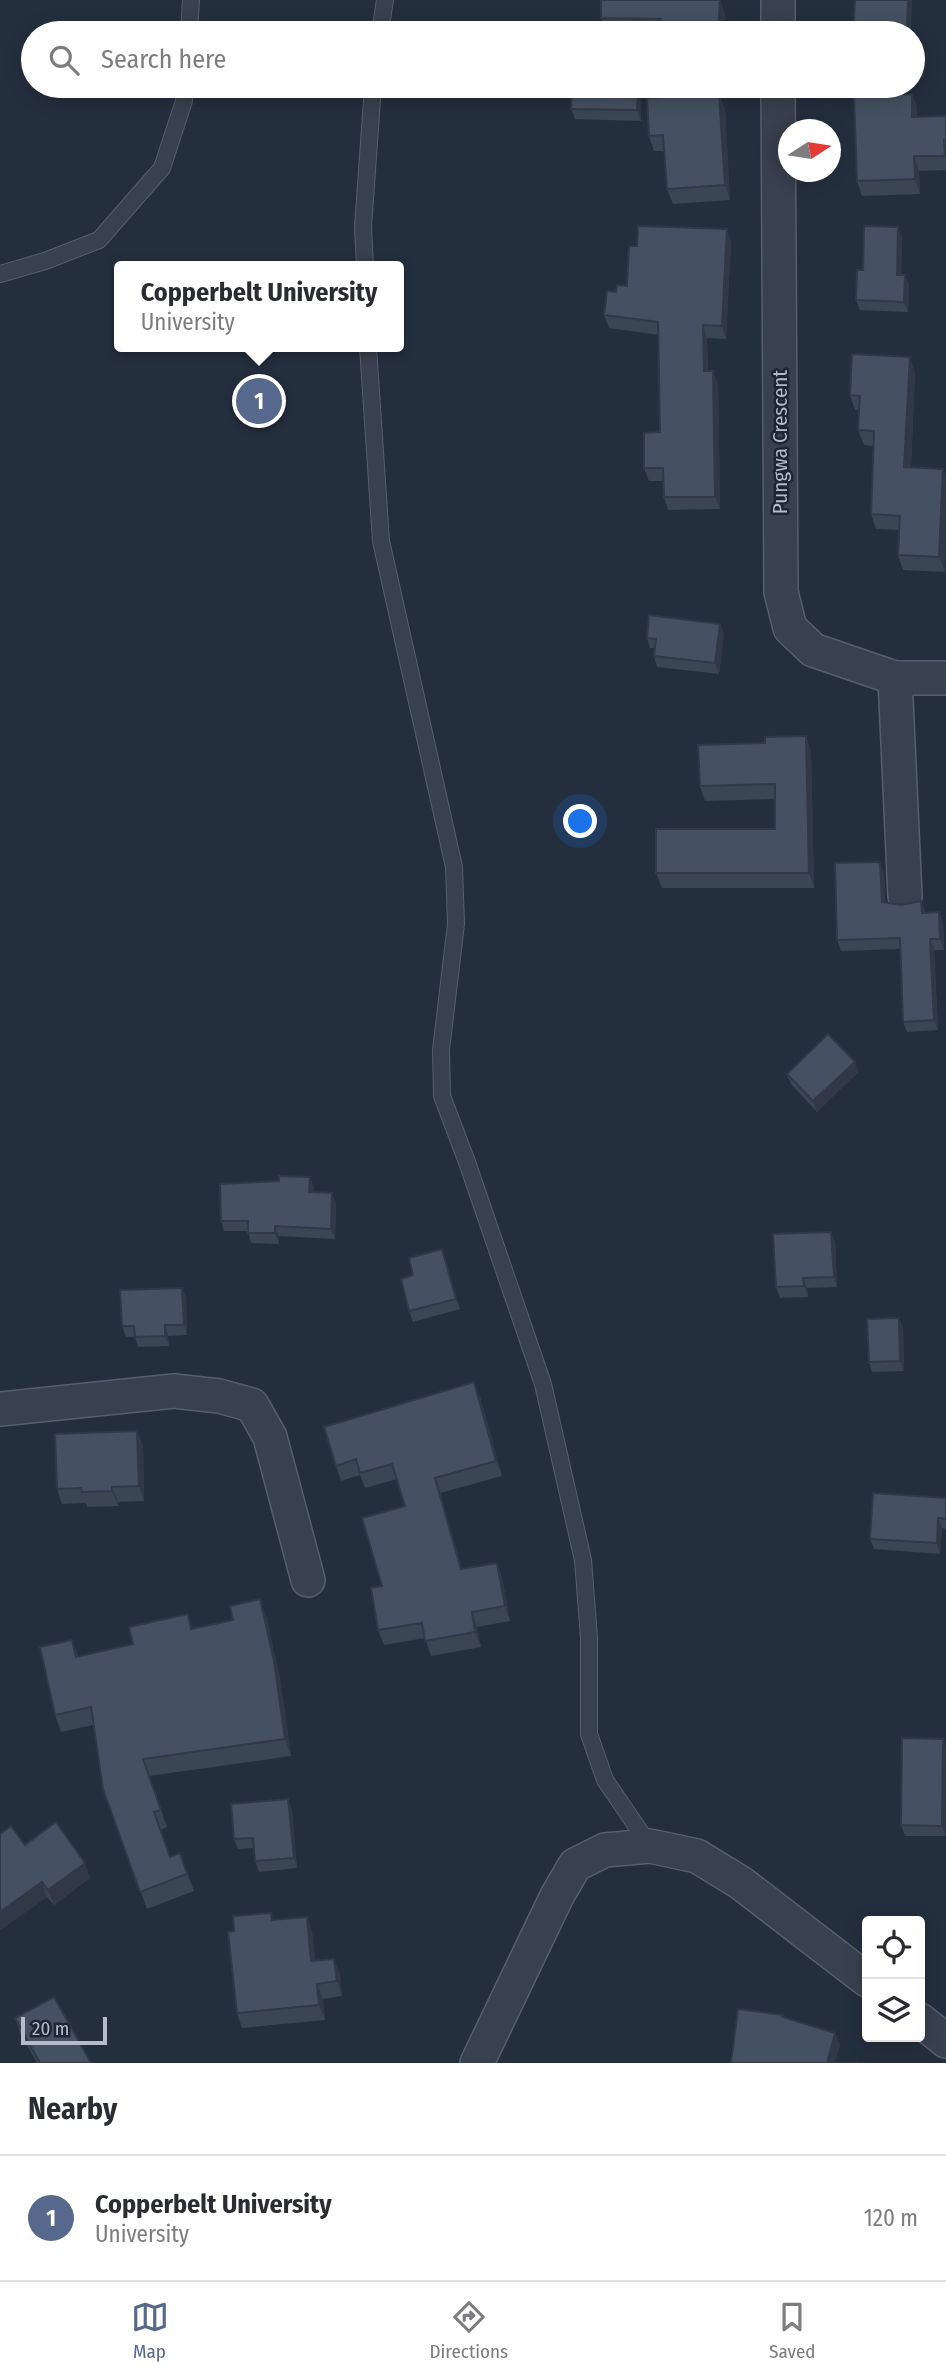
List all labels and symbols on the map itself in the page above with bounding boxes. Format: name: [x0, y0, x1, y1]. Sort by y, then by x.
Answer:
north arrow: [778, 119, 841, 182]
street label: Pungwa Crescent: [767, 370, 793, 514]
pin: 1: [236, 375, 282, 427]
your location: [563, 804, 597, 838]
scale bar: [21, 2014, 107, 2046]

